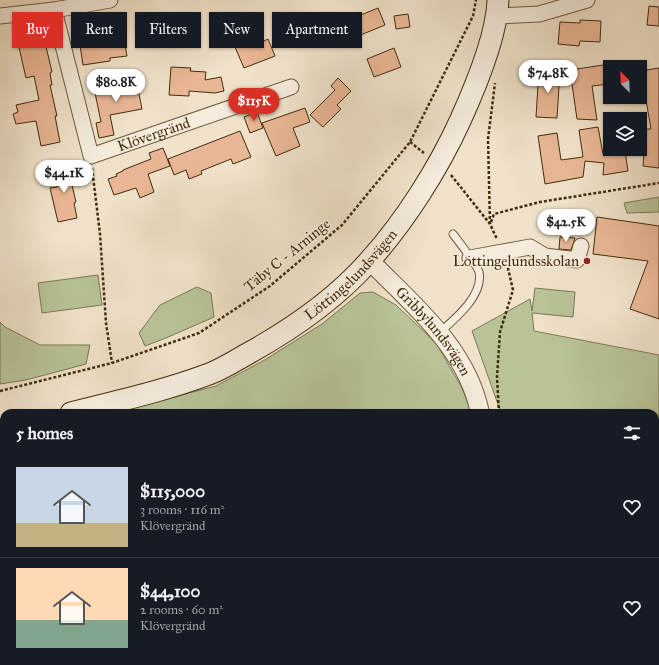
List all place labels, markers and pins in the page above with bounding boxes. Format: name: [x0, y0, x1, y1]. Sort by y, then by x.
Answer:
pin: $74.8K: [515, 60, 581, 94]
pin: $80.8K: [83, 69, 149, 103]
pin: $115K: [226, 88, 282, 122]
pin: $44.1K: [31, 160, 97, 194]
pin: $42.5K: [533, 209, 599, 243]
place label: Löttingelundsskolan: [453, 252, 579, 270]
marker: Löttingelundsskolan: [582, 256, 592, 266]

